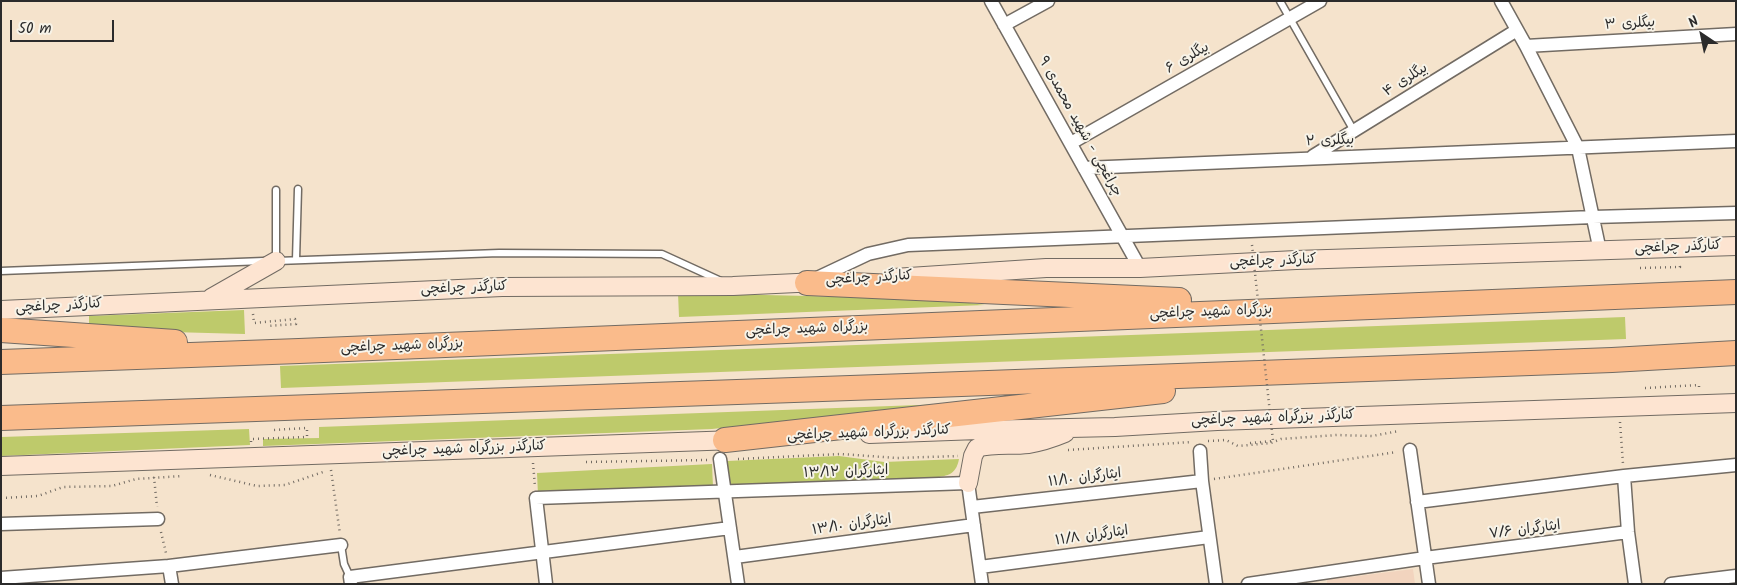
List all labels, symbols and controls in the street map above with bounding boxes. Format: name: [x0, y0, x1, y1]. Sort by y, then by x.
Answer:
scale bar: [12, 10, 116, 42]
north arrow: [1677, 10, 1727, 60]
text: N: [1684, 11, 1703, 34]
street label: بیگلری ۳: [1604, 15, 1656, 35]
text: 50 m: [18, 17, 52, 41]
street label: بیگلری ۶: [1163, 40, 1213, 78]
street label: ۹ چراغچی - شهید محمدی: [1033, 54, 1125, 200]
street label: بیگلری ۴: [1381, 61, 1431, 101]
street label: بیگلری ۲: [1305, 133, 1355, 151]
street label: کنارگذر چراغچی: [1634, 238, 1722, 258]
street label: کنارگذر چراغچی: [1229, 252, 1317, 272]
street label: کنارگذر چراغچی: [825, 268, 913, 290]
street label: کنارگذر چراغچی: [420, 279, 508, 299]
street label: کنارگذر چراغچی: [15, 296, 103, 318]
street label: بزرگراه شهید چراغچی: [1149, 302, 1273, 324]
street label: بزرگراه شهید چراغچی: [745, 319, 869, 341]
street label: بزرگراه شهید چراغچی: [340, 336, 464, 358]
street label: کنارگذر بزرگراه شهید چراغچی: [1191, 408, 1355, 430]
street label: کنارگذر بزرگراه شهید چراغچی: [787, 423, 951, 445]
street label: کنارگذر بزرگراه شهید چراغچی: [382, 439, 546, 461]
street label: ایثارگران ۱۳/۱۲: [803, 463, 889, 483]
street label: ایثارگران ۱۱/۱۰: [1048, 466, 1122, 492]
street label: ایثارگران ۱۳/۱۰: [811, 512, 893, 540]
street label: ایثارگران ۷/۶: [1488, 518, 1562, 544]
street label: ایثارگران ۱۱/۸: [1054, 524, 1130, 550]

